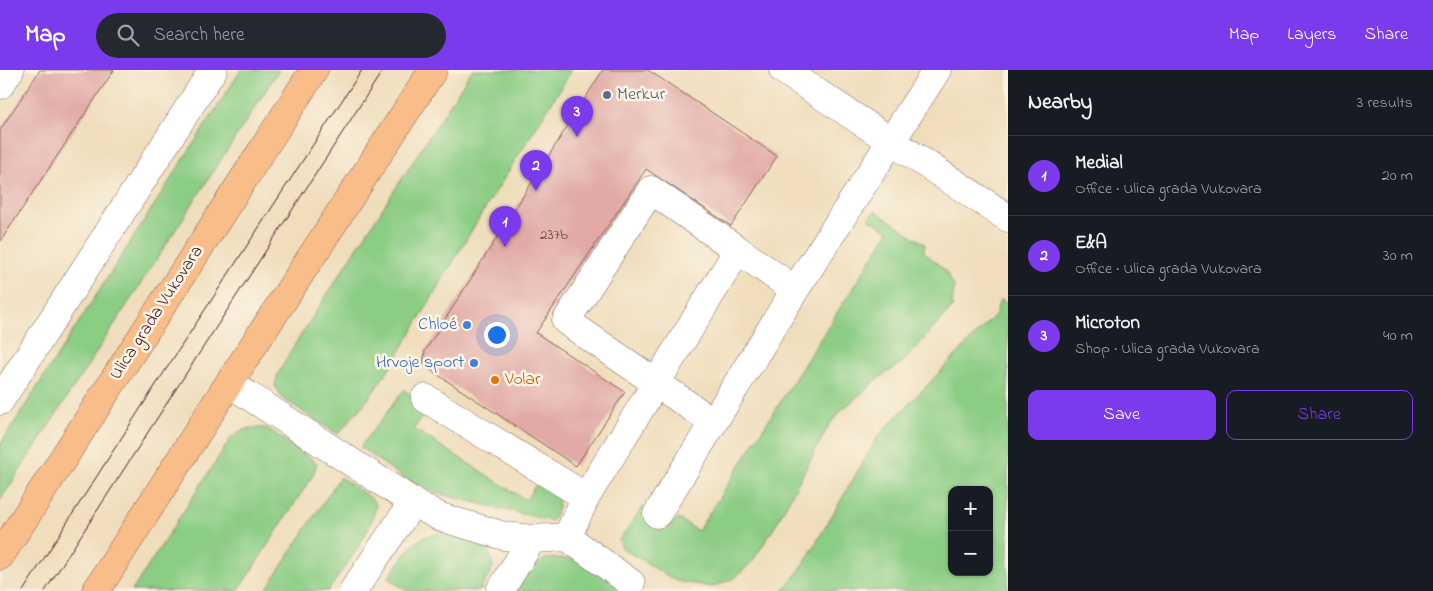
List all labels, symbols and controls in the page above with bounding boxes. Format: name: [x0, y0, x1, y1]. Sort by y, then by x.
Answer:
search box: [96, 13, 446, 58]
text: Map: [25, 18, 66, 53]
icon: search: [114, 21, 142, 49]
text: Search here: [154, 22, 245, 49]
text: Map: [1229, 22, 1259, 48]
text: Layers: [1287, 22, 1337, 48]
text: Share: [1365, 22, 1408, 48]
place label: Merkur: [617, 82, 666, 108]
text: Nearby: [1028, 88, 1092, 118]
marker: Merkur: [601, 89, 613, 101]
text: 3 results: [1357, 91, 1413, 115]
pin: 3: [561, 96, 593, 137]
pin: 2: [520, 150, 552, 191]
text: Medial: [1075, 150, 1123, 177]
text: 1: [1041, 164, 1047, 188]
text: 20 m: [1382, 164, 1413, 188]
text: Office · Ulica grada Vukovara: [1075, 177, 1262, 201]
pin: 1: [489, 206, 521, 247]
house number: 237b: [540, 224, 568, 246]
text: E&A: [1075, 230, 1107, 257]
street label: Ulica grada Vukovara: [104, 241, 211, 386]
text: 2: [1040, 244, 1048, 268]
text: 30 m: [1383, 244, 1413, 268]
text: Office · Ulica grada Vukovara: [1075, 257, 1262, 281]
text: Microton: [1075, 310, 1140, 337]
place label: Chloé: [418, 312, 458, 338]
marker: Chloé: [461, 319, 473, 331]
your location: [484, 322, 510, 348]
text: 3: [1041, 324, 1047, 348]
text: 40 m: [1383, 324, 1413, 348]
text: Shop · Ulica grada Vukovara: [1075, 337, 1260, 361]
place label: Hrvoje sport: [376, 350, 464, 376]
marker: Hrvoje sport: [468, 357, 480, 369]
place label: Volar: [504, 367, 541, 393]
marker: Volar: [489, 374, 501, 386]
button: Save: [1028, 390, 1216, 440]
button: Share: [1226, 390, 1413, 440]
map controls: [948, 486, 993, 576]
button: +: [948, 486, 993, 531]
button: −: [948, 531, 993, 576]

